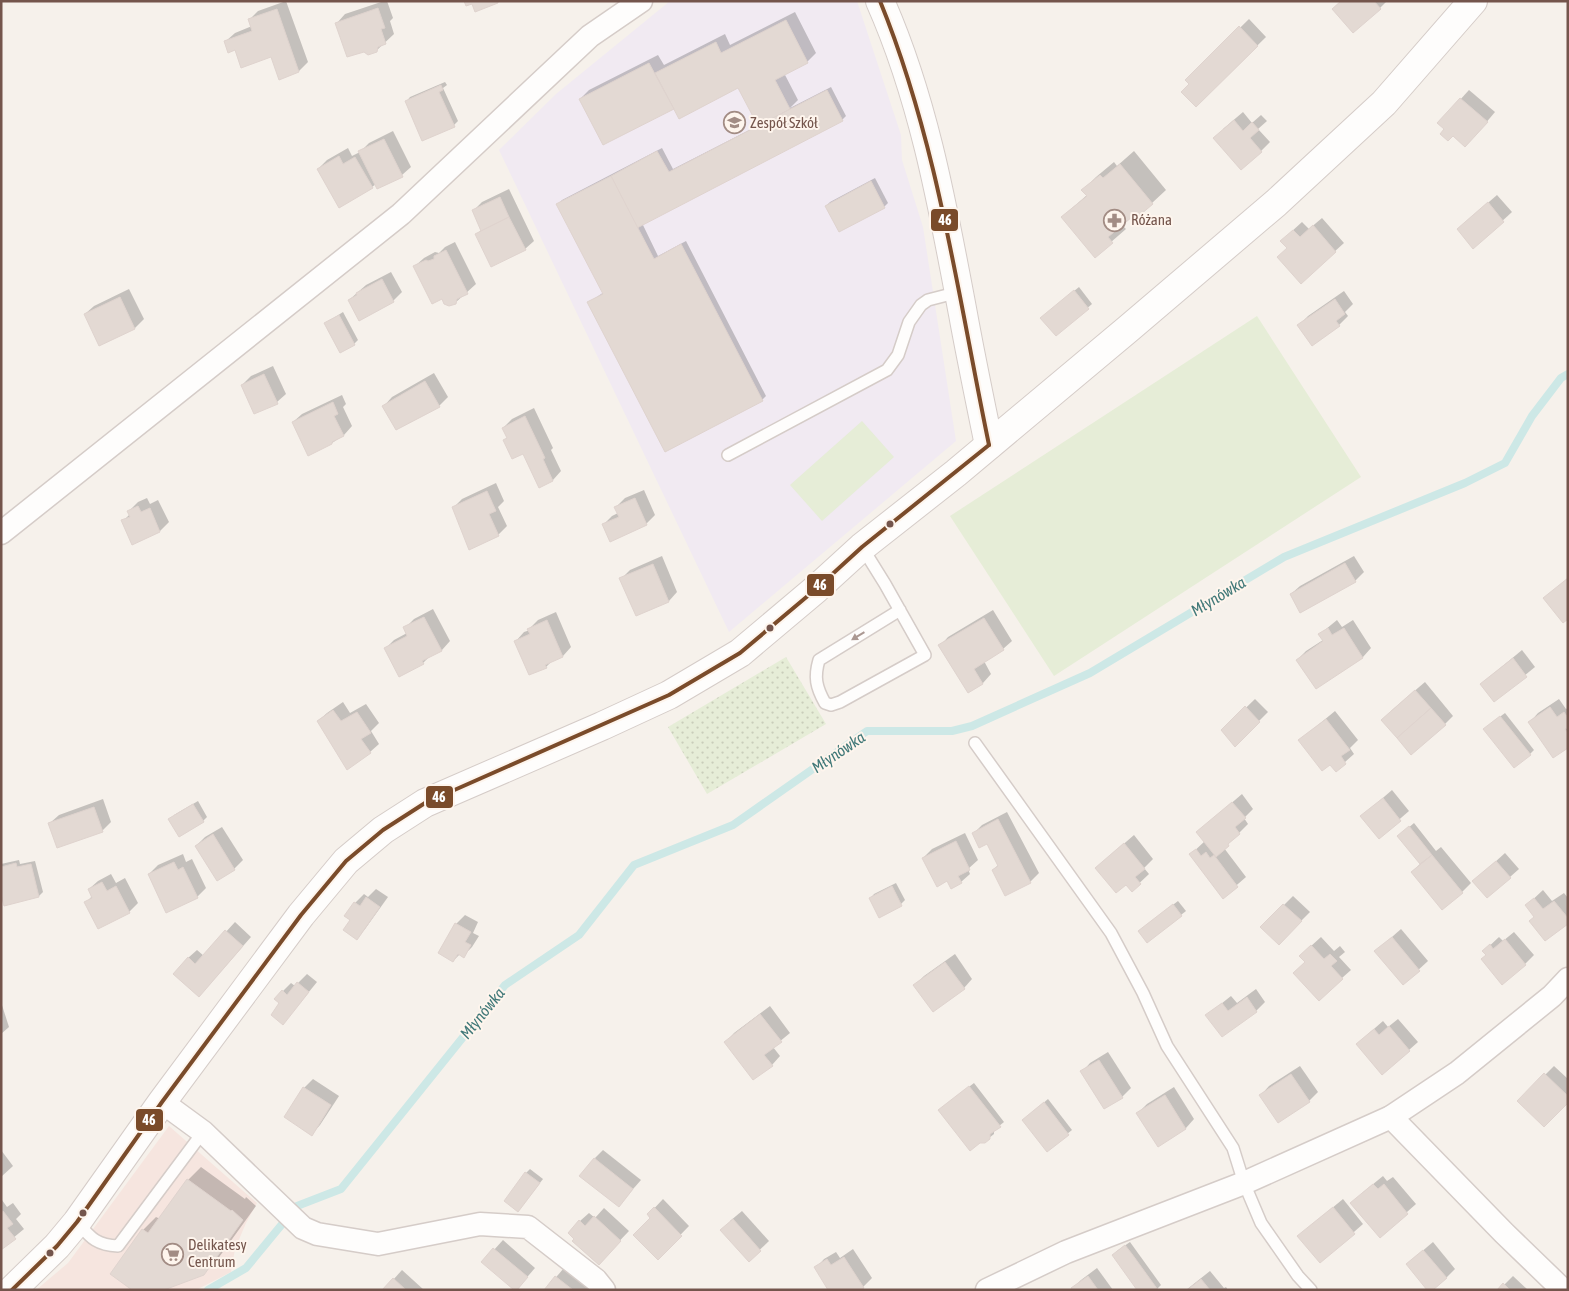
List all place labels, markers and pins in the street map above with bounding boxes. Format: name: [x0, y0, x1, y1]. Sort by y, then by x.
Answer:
school or university icon: Zespół Szkół: [722, 111, 746, 135]
place label: Zespół Szkół: [750, 114, 818, 131]
pharmacy icon: Różana: [1103, 208, 1127, 232]
place label: Różana: [1131, 211, 1172, 228]
unlabelled marker: [885, 519, 895, 529]
unlabelled marker: [765, 623, 775, 633]
unlabelled marker: [78, 1208, 88, 1218]
place label: Delikatesy Centrum: [188, 1236, 247, 1270]
supermarket icon: Delikatesy Centrum: [160, 1242, 184, 1266]
unlabelled marker: [45, 1248, 55, 1258]

